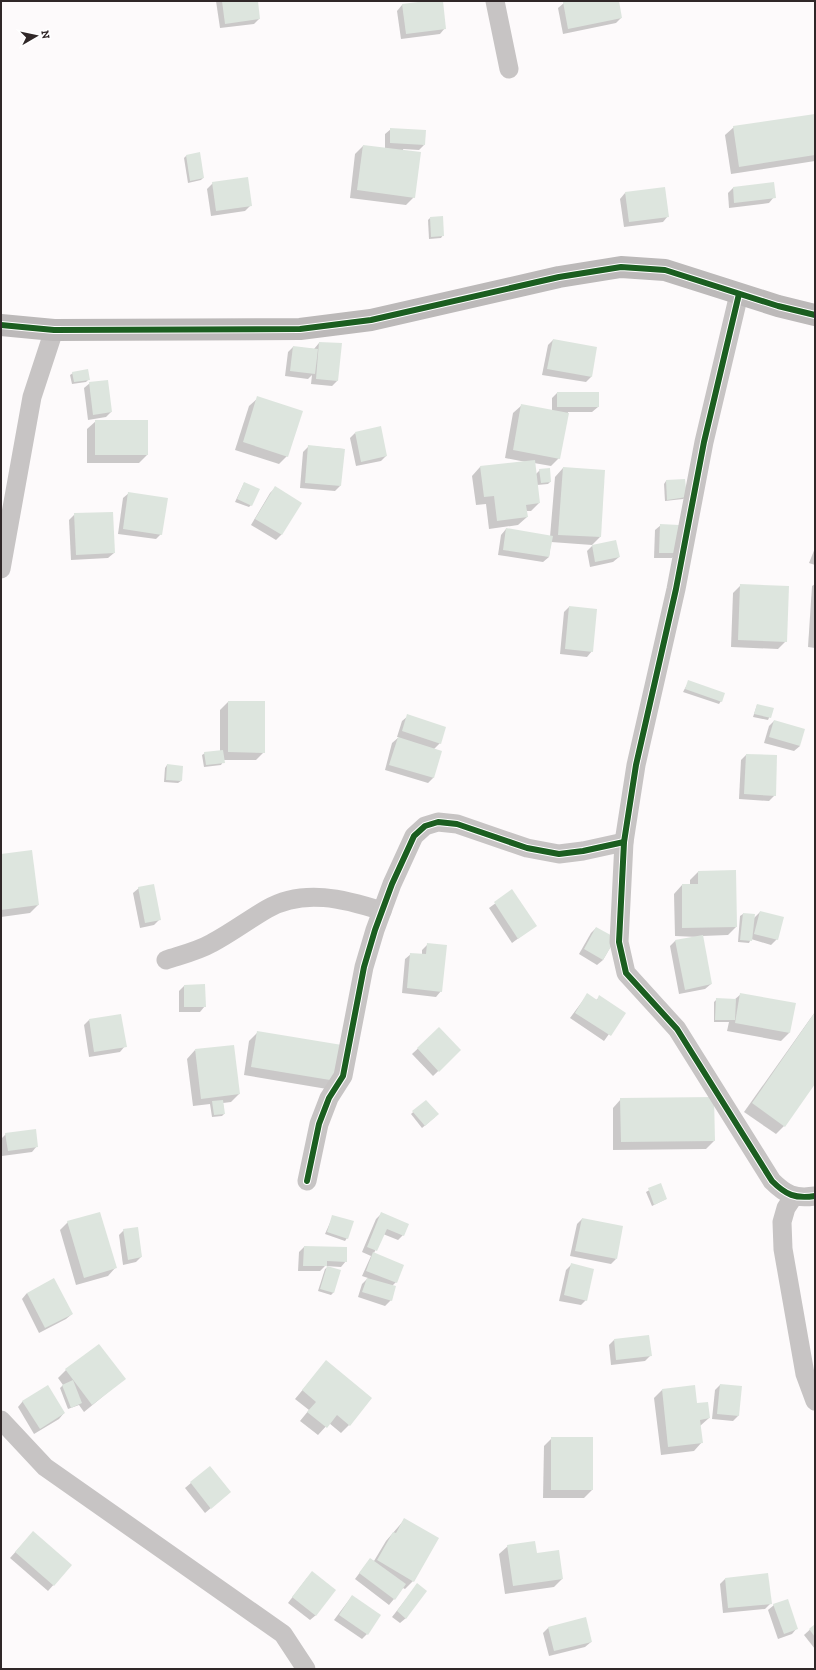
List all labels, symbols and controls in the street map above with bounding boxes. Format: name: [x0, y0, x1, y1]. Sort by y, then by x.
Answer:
north arrow: [16, 16, 56, 56]
text: N: [38, 29, 53, 40]

